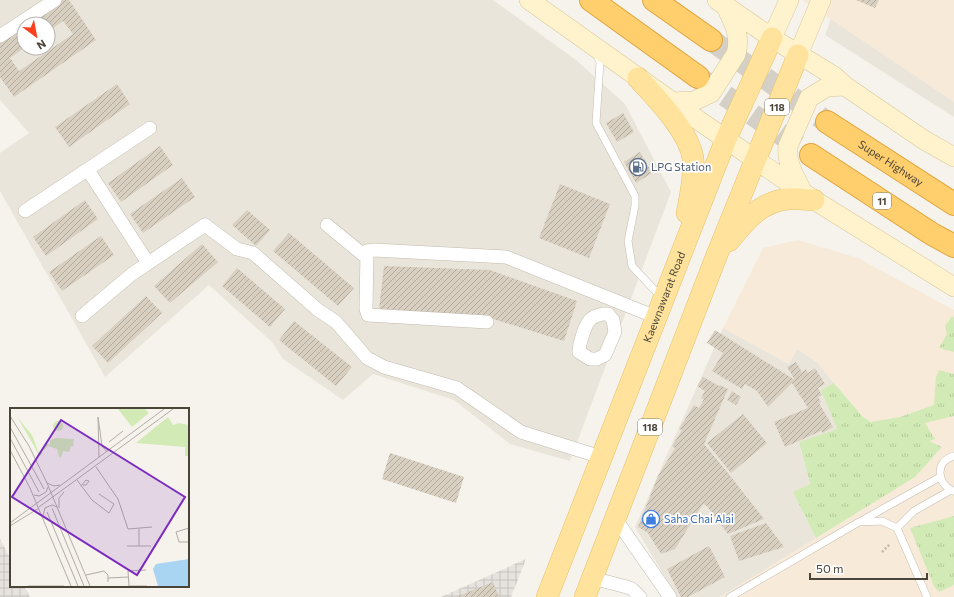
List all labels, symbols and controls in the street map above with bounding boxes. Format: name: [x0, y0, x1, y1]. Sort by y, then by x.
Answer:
north arrow: [16, 16, 56, 56]
text: N: [35, 37, 49, 53]
road number: 118: [765, 99, 789, 115]
street label: Super Highway: [856, 137, 926, 189]
fuel station icon: LPG Station: [628, 157, 648, 177]
place label: LPG Station: [651, 160, 711, 173]
road number: 11: [873, 193, 891, 209]
street label: Kaewnawarat Road: [640, 250, 687, 344]
inset map: [10, 408, 189, 587]
road number: 118: [638, 419, 662, 435]
shop icon: Saha Chai Alai: [641, 509, 661, 529]
place label: Saha Chai Alai: [664, 512, 734, 525]
scale bar: [810, 555, 927, 581]
text: 50 m: [816, 561, 844, 575]

